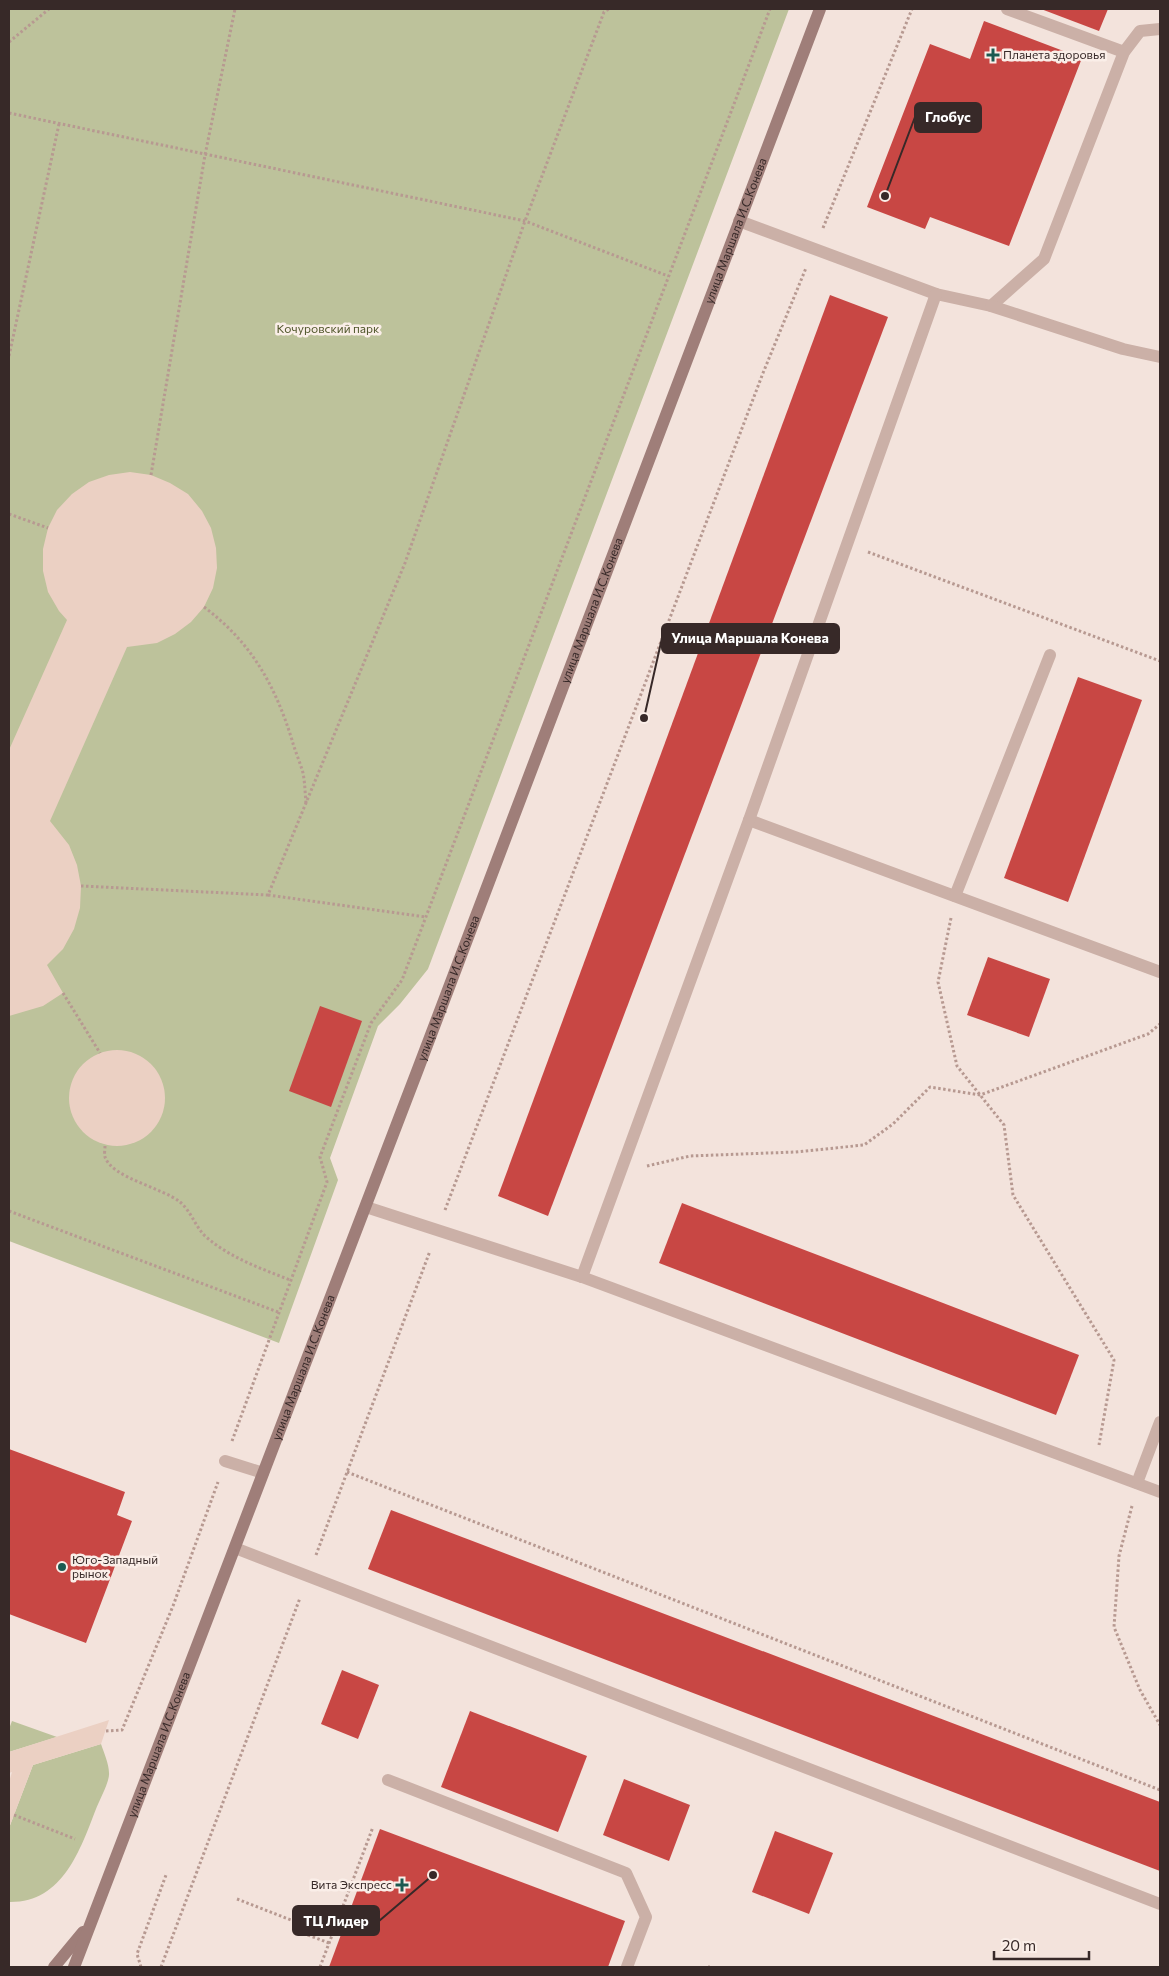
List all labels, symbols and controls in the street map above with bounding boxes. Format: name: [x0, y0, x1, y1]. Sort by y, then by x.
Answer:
place label: Планета здоровья: [1003, 47, 1105, 61]
marker: Планета здоровья: [987, 49, 999, 61]
callout: Глобус: [915, 103, 981, 132]
text: Глобус: [925, 108, 971, 125]
street label: улица Маршала И.С.Конева: [701, 156, 769, 305]
park label: Кочуровский парк: [277, 321, 380, 335]
street label: улица Маршала И.С.Конева: [557, 535, 625, 685]
callout: Улица Маршала Конева: [662, 624, 839, 653]
text: Улица Маршала Конева: [671, 629, 829, 646]
street label: улица Маршала И.С.Конева: [414, 913, 482, 1063]
street label: улица Маршала И.С.Конева: [269, 1292, 337, 1442]
place label: Юго-Западный рынок: [72, 1552, 158, 1580]
marker: Юго-Западный рынок: [56, 1561, 68, 1573]
street label: улица Маршала И.С.Конева: [124, 1670, 192, 1819]
place label: Вита Экспресс: [311, 1877, 392, 1891]
marker: Вита Экспресс: [396, 1879, 408, 1891]
callout: ТЦ Лидер: [293, 1906, 379, 1935]
text: ТЦ Лидер: [303, 1912, 369, 1929]
scale bar: [994, 1928, 1089, 1960]
text: 20 m: [1002, 1936, 1036, 1954]

